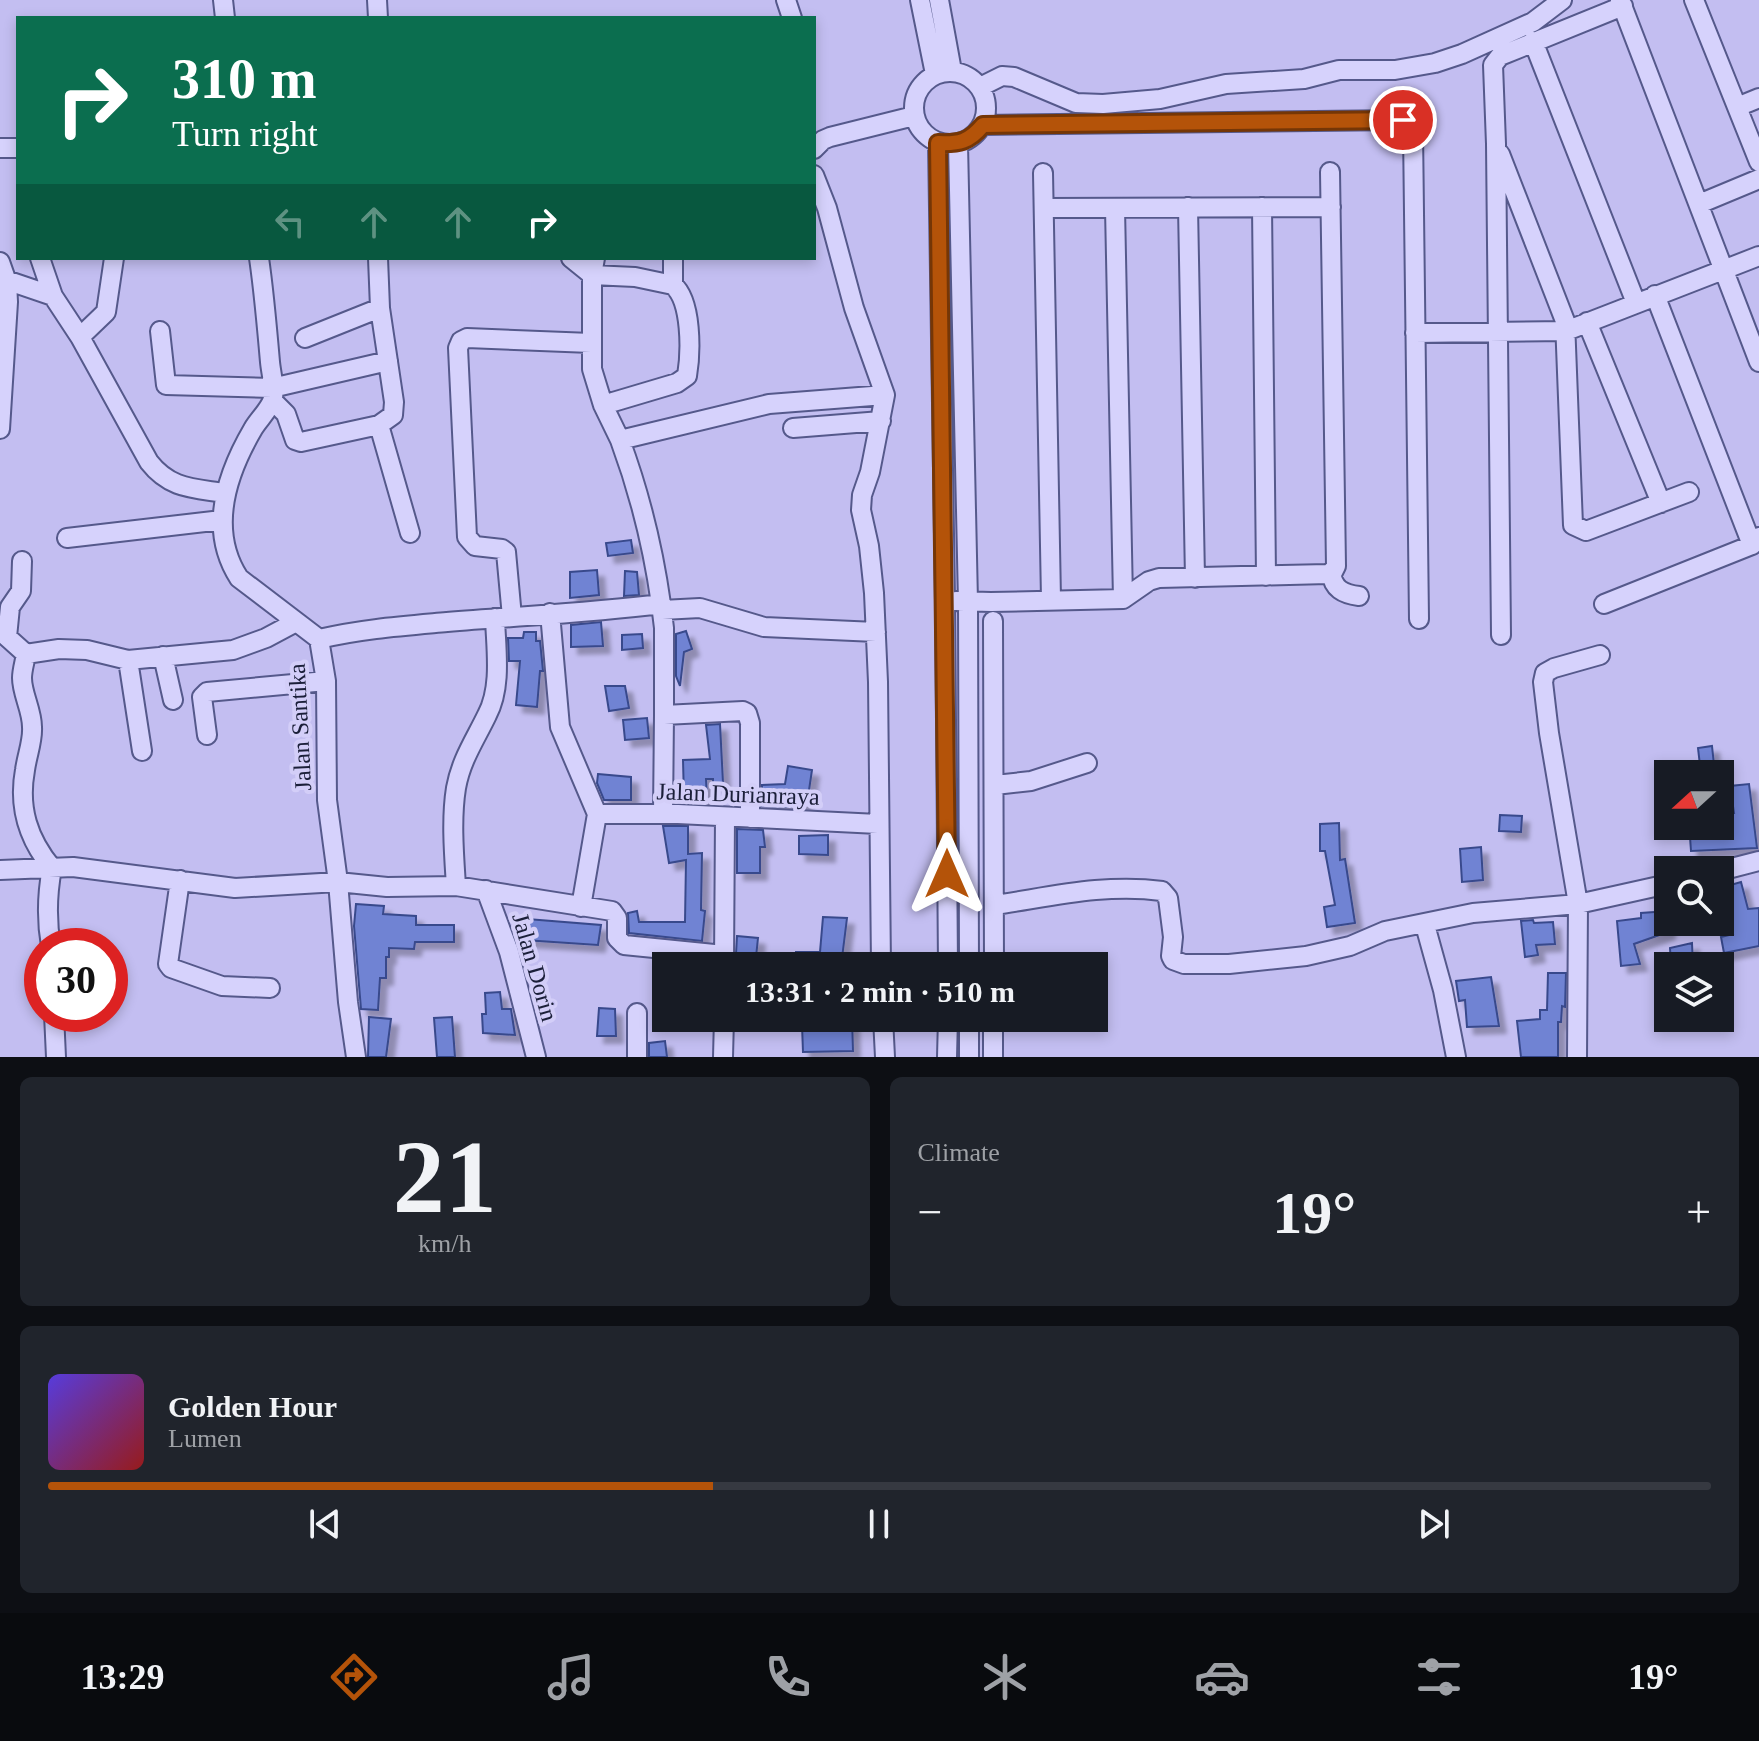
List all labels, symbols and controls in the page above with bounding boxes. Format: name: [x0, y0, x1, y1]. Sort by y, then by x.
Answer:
icon: right: [40, 48, 144, 152]
text: 310 m: [172, 48, 317, 110]
pin: [1369, 86, 1437, 154]
icon: arrive: [1381, 98, 1425, 142]
text: Turn right: [172, 114, 318, 154]
icon: left: [268, 200, 312, 244]
icon: ahead: [352, 200, 396, 244]
icon: ahead: [436, 200, 480, 244]
icon: right: [520, 200, 564, 244]
street label: Jalan Santika: [284, 662, 316, 791]
north arrow: [1654, 760, 1734, 840]
map controls: [1654, 760, 1734, 1032]
street label: Jalan Durianraya: [656, 778, 820, 810]
position arrow: [905, 832, 989, 916]
button: search: [1654, 856, 1734, 936]
street label: Jalan Dorin: [507, 910, 563, 1024]
speed limit sign: 30: [24, 928, 128, 1032]
button: layers: [1654, 952, 1734, 1032]
text: 13:31 · 2 min · 510 m: [745, 975, 1015, 1008]
text: 21: [393, 1119, 497, 1234]
text: Climate: [918, 1138, 1000, 1167]
text: 19°: [1272, 1180, 1356, 1246]
text: −: [918, 1188, 942, 1237]
text: +: [1686, 1188, 1711, 1237]
text: km/h: [418, 1229, 471, 1258]
text: Golden Hour: [168, 1390, 337, 1423]
text: Lumen: [168, 1424, 242, 1453]
icon: previous: [303, 1502, 347, 1546]
icon: pause: [857, 1502, 901, 1546]
icon: next: [1412, 1502, 1456, 1546]
icon: directions: [326, 1649, 382, 1705]
icon: music: [543, 1649, 599, 1705]
icon: phone: [760, 1649, 816, 1705]
icon: climate: [977, 1649, 1033, 1705]
icon: car: [1194, 1649, 1250, 1705]
icon: filters: [1411, 1649, 1467, 1705]
text: 13:29: [81, 1657, 165, 1697]
text: 19°: [1628, 1657, 1678, 1697]

